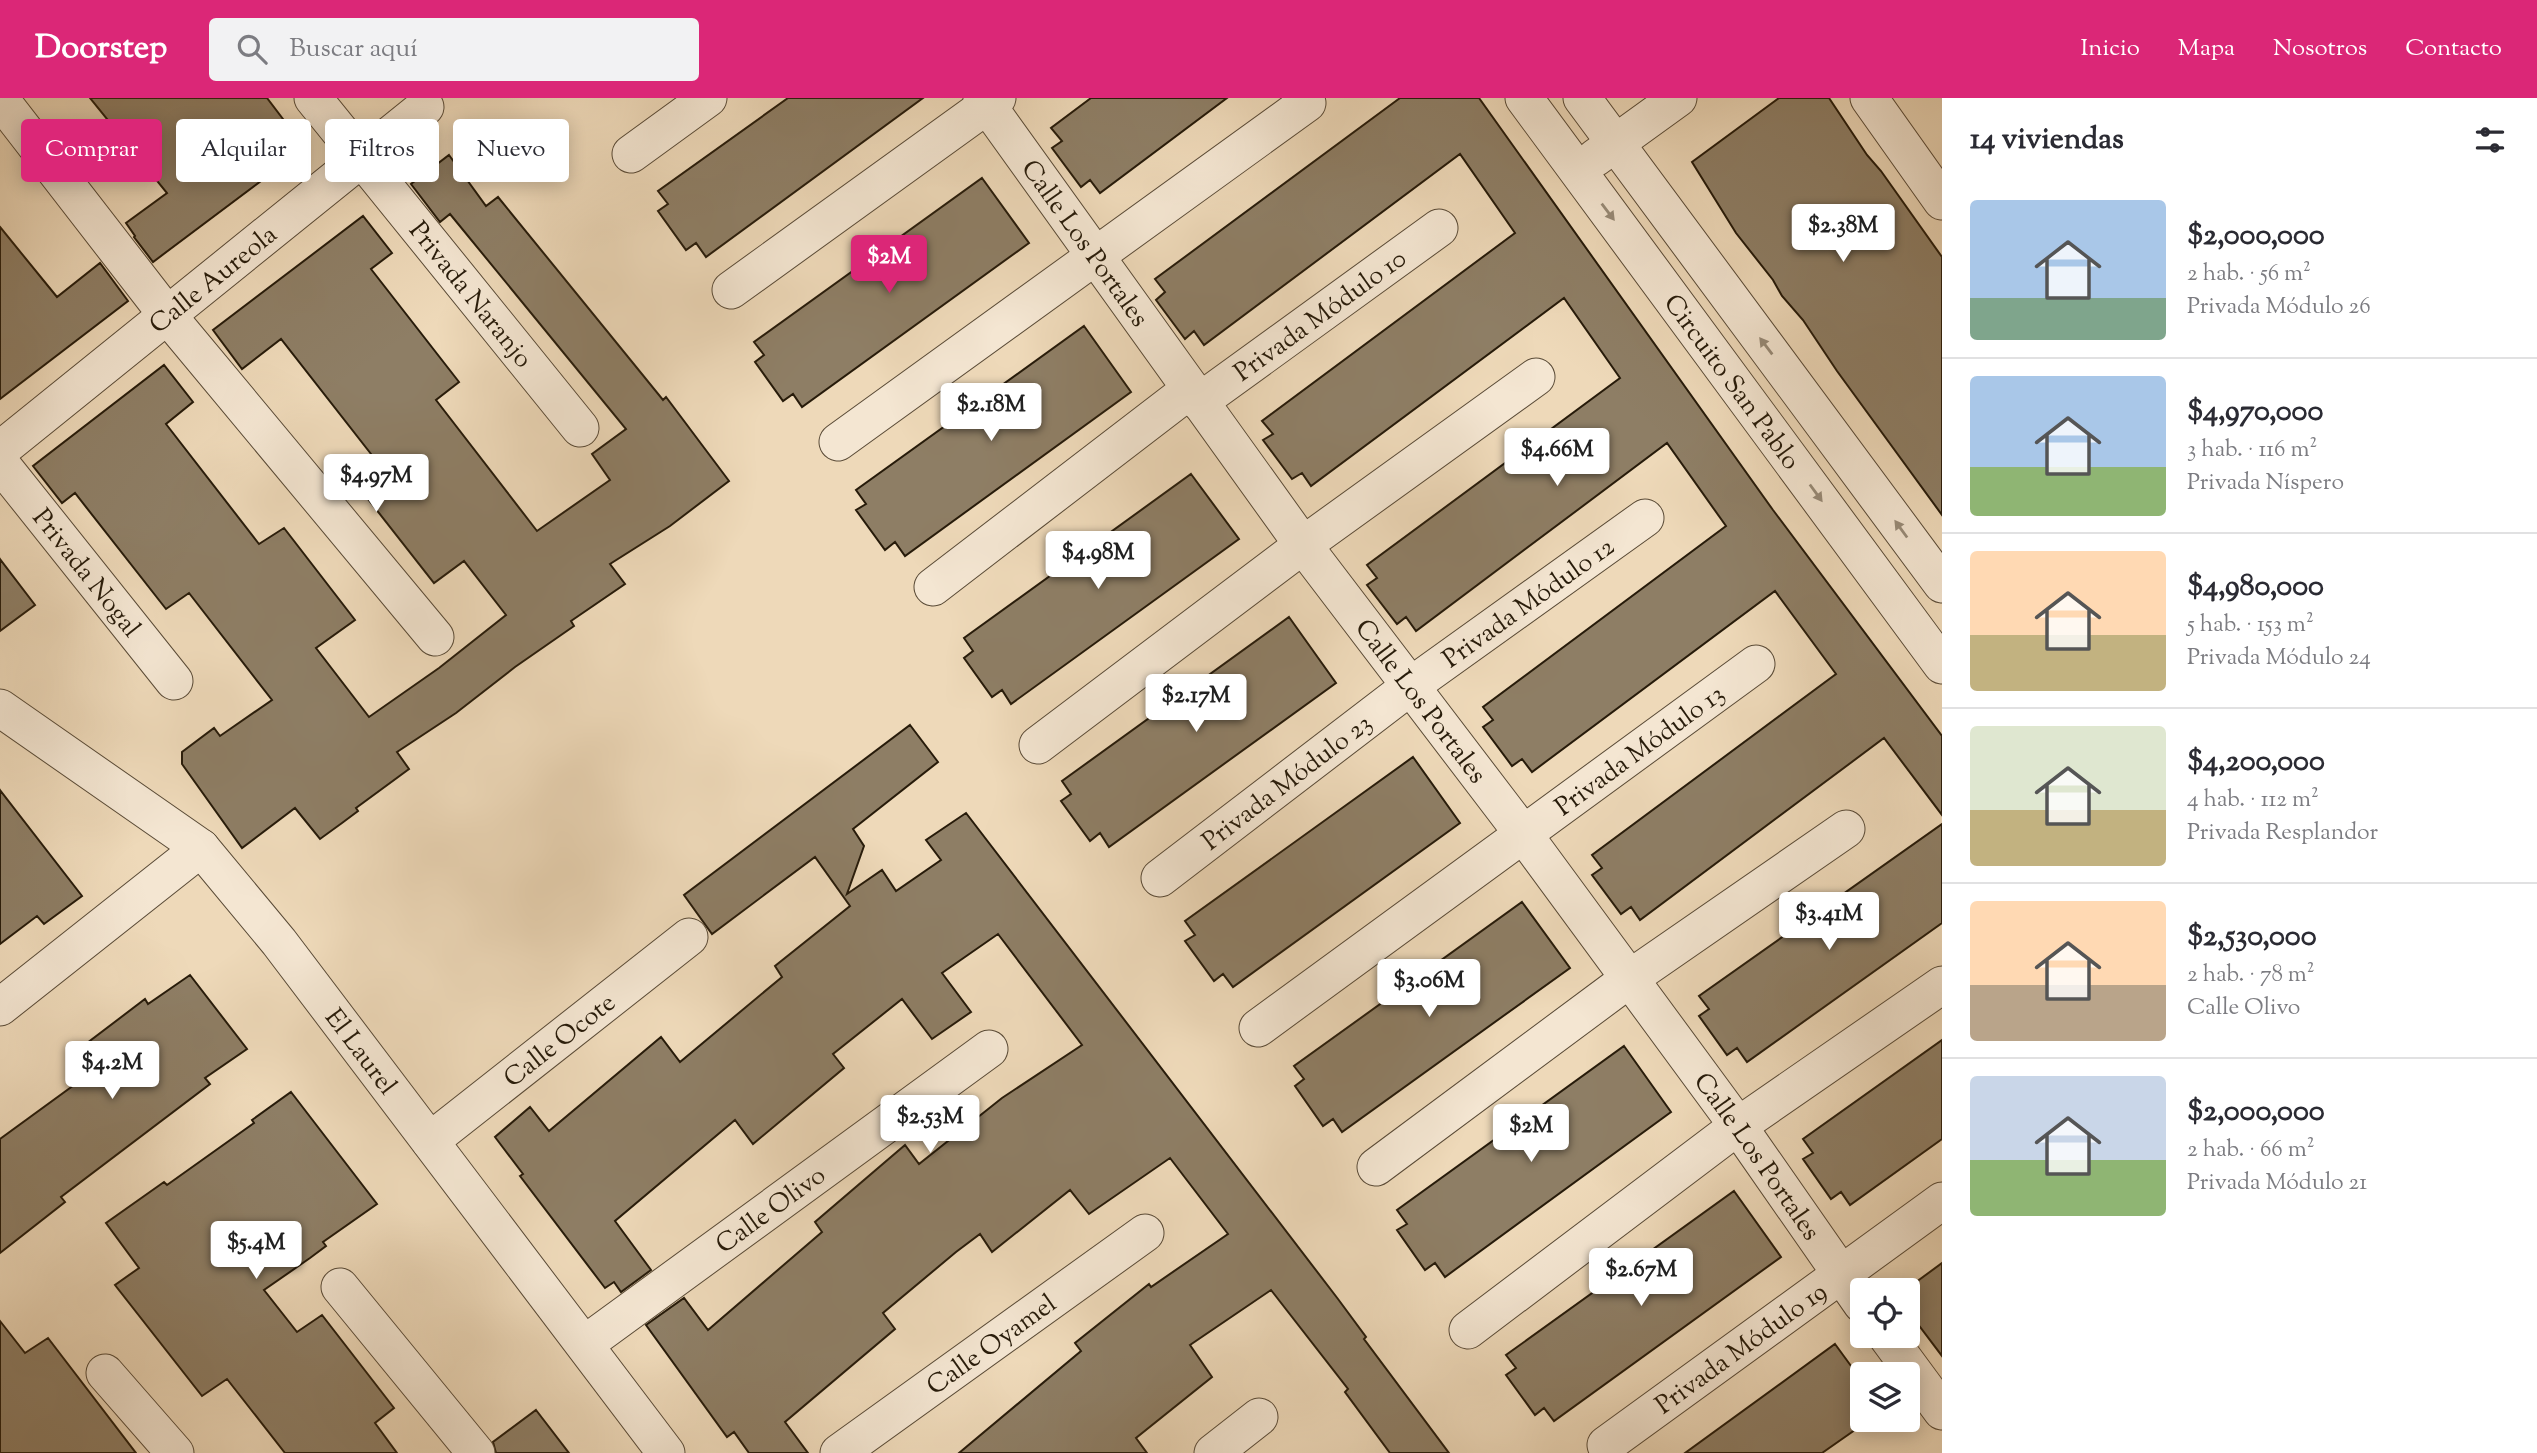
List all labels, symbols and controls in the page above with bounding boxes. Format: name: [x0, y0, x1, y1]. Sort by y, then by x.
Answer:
search box: [209, 18, 699, 81]
text: Doorstep: [35, 25, 167, 73]
icon: search: [233, 30, 271, 68]
text: Buscar aquí: [289, 31, 418, 68]
text: Inicio: [2080, 32, 2140, 66]
text: Mapa: [2178, 32, 2235, 66]
text: Nosotros: [2273, 32, 2367, 66]
text: Contacto: [2405, 32, 2502, 66]
chip: Comprar: [21, 119, 162, 182]
chip: Alquilar: [176, 119, 311, 182]
chip: Filtros: [325, 119, 439, 182]
chip: Nuevo: [453, 119, 569, 182]
text: 14 viviendas: [1970, 119, 2124, 162]
icon: filters: [2471, 121, 2509, 159]
street label: Calle Los Portales: [1011, 153, 1157, 335]
one-way arrow: [1600, 203, 1614, 221]
pin: $2.38M: [1786, 204, 1900, 264]
text: $2.38M: [1808, 210, 1878, 243]
street label: Privada Naranjo: [399, 214, 540, 377]
text: $2,000,000: [2187, 215, 2325, 258]
street label: Calle Aureola: [142, 217, 286, 344]
icon: home: [2026, 228, 2110, 312]
pin: $2M: [855, 236, 923, 295]
text: $2M: [867, 241, 911, 274]
street label: Privada Módulo 10: [1227, 241, 1415, 392]
text: 2 hab. · 56 m²: [2187, 258, 2311, 291]
street label: Circuito San Pablo: [1654, 287, 1808, 478]
text: Privada Módulo 26: [2187, 291, 2371, 324]
one-way arrow: [1760, 337, 1774, 355]
pin: $2.18M: [934, 384, 1048, 443]
text: $2.18M: [956, 389, 1026, 422]
text: $4,970,000: [2187, 391, 2323, 434]
icon: home: [2026, 404, 2110, 488]
pin: $4.66M: [1500, 428, 1614, 488]
text: $4.66M: [1520, 434, 1594, 467]
text: 3 hab. · 116 m²: [2187, 434, 2317, 467]
pin: $4.97M: [319, 454, 433, 514]
text: $4.97M: [340, 460, 412, 493]
text: Privada Níspero: [2187, 467, 2344, 500]
one-way arrow: [1809, 484, 1823, 503]
street label: Privada Nogal: [22, 502, 148, 646]
one-way arrow: [1895, 520, 1909, 538]
street label: Privada Módulo 12: [1436, 530, 1623, 678]
pin: $4.98M: [1041, 532, 1155, 591]
text: $4.98M: [1062, 537, 1134, 570]
text: $4,980,000: [2187, 566, 2324, 609]
icon: home: [2026, 579, 2110, 663]
text: 5 hab. · 153 m²: [2187, 609, 2314, 642]
street label: Calle Los Portales: [1345, 612, 1494, 792]
text: Privada Módulo 24: [2187, 642, 2371, 675]
pin: $2.17M: [1139, 674, 1253, 734]
street label: Privada Módulo 13: [1548, 677, 1733, 826]
text: $2.17M: [1162, 680, 1230, 713]
street label: Privada Módulo 23: [1195, 706, 1381, 860]
text: $4,200,000: [2187, 741, 2325, 784]
icon: home: [2026, 754, 2110, 838]
text: 4 hab. · 112 m²: [2187, 784, 2319, 817]
text: Privada Resplandor: [2187, 817, 2378, 850]
pin: $3.41M: [1772, 892, 1886, 952]
text: $3.41M: [1795, 898, 1863, 931]
text: $2,530,000: [2187, 916, 2317, 959]
icon: home: [2026, 929, 2110, 1013]
text: 2 hab. · 78 m²: [2187, 959, 2315, 992]
pin: $3.06M: [1372, 960, 1486, 1019]
text: $3.06M: [1393, 965, 1465, 998]
street label: Calle Ocote: [496, 986, 624, 1097]
text: Calle Olivo: [2187, 992, 2300, 1025]
street label: El Laurel: [315, 1002, 405, 1104]
pin: $4.2M: [63, 1042, 161, 1101]
text: $4.2M: [81, 1047, 143, 1080]
street label: Calle Los Portales: [1684, 1066, 1828, 1249]
text: $2,000,000: [2187, 1091, 2325, 1134]
pin: $2.53M: [873, 1096, 987, 1155]
text: $2.53M: [896, 1101, 964, 1134]
pin: $2M: [1497, 1104, 1565, 1164]
icon: home: [2026, 1104, 2110, 1188]
text: $2M: [1509, 1110, 1553, 1143]
text: 2 hab. · 66 m²: [2187, 1134, 2314, 1167]
street label: Calle Olivo: [709, 1158, 834, 1264]
text: Privada Módulo 21: [2187, 1167, 2367, 1200]
pin: $5.4M: [207, 1222, 305, 1281]
text: $5.4M: [227, 1227, 285, 1260]
pin: $2.67M: [1584, 1248, 1698, 1308]
text: $2.67M: [1605, 1254, 1677, 1287]
street label: Privada Módulo 19: [1648, 1275, 1835, 1424]
map controls: [1850, 1278, 1920, 1432]
button: locate: [1850, 1278, 1920, 1348]
street label: Calle Oyamel: [920, 1286, 1065, 1405]
button: layers: [1850, 1362, 1920, 1432]

